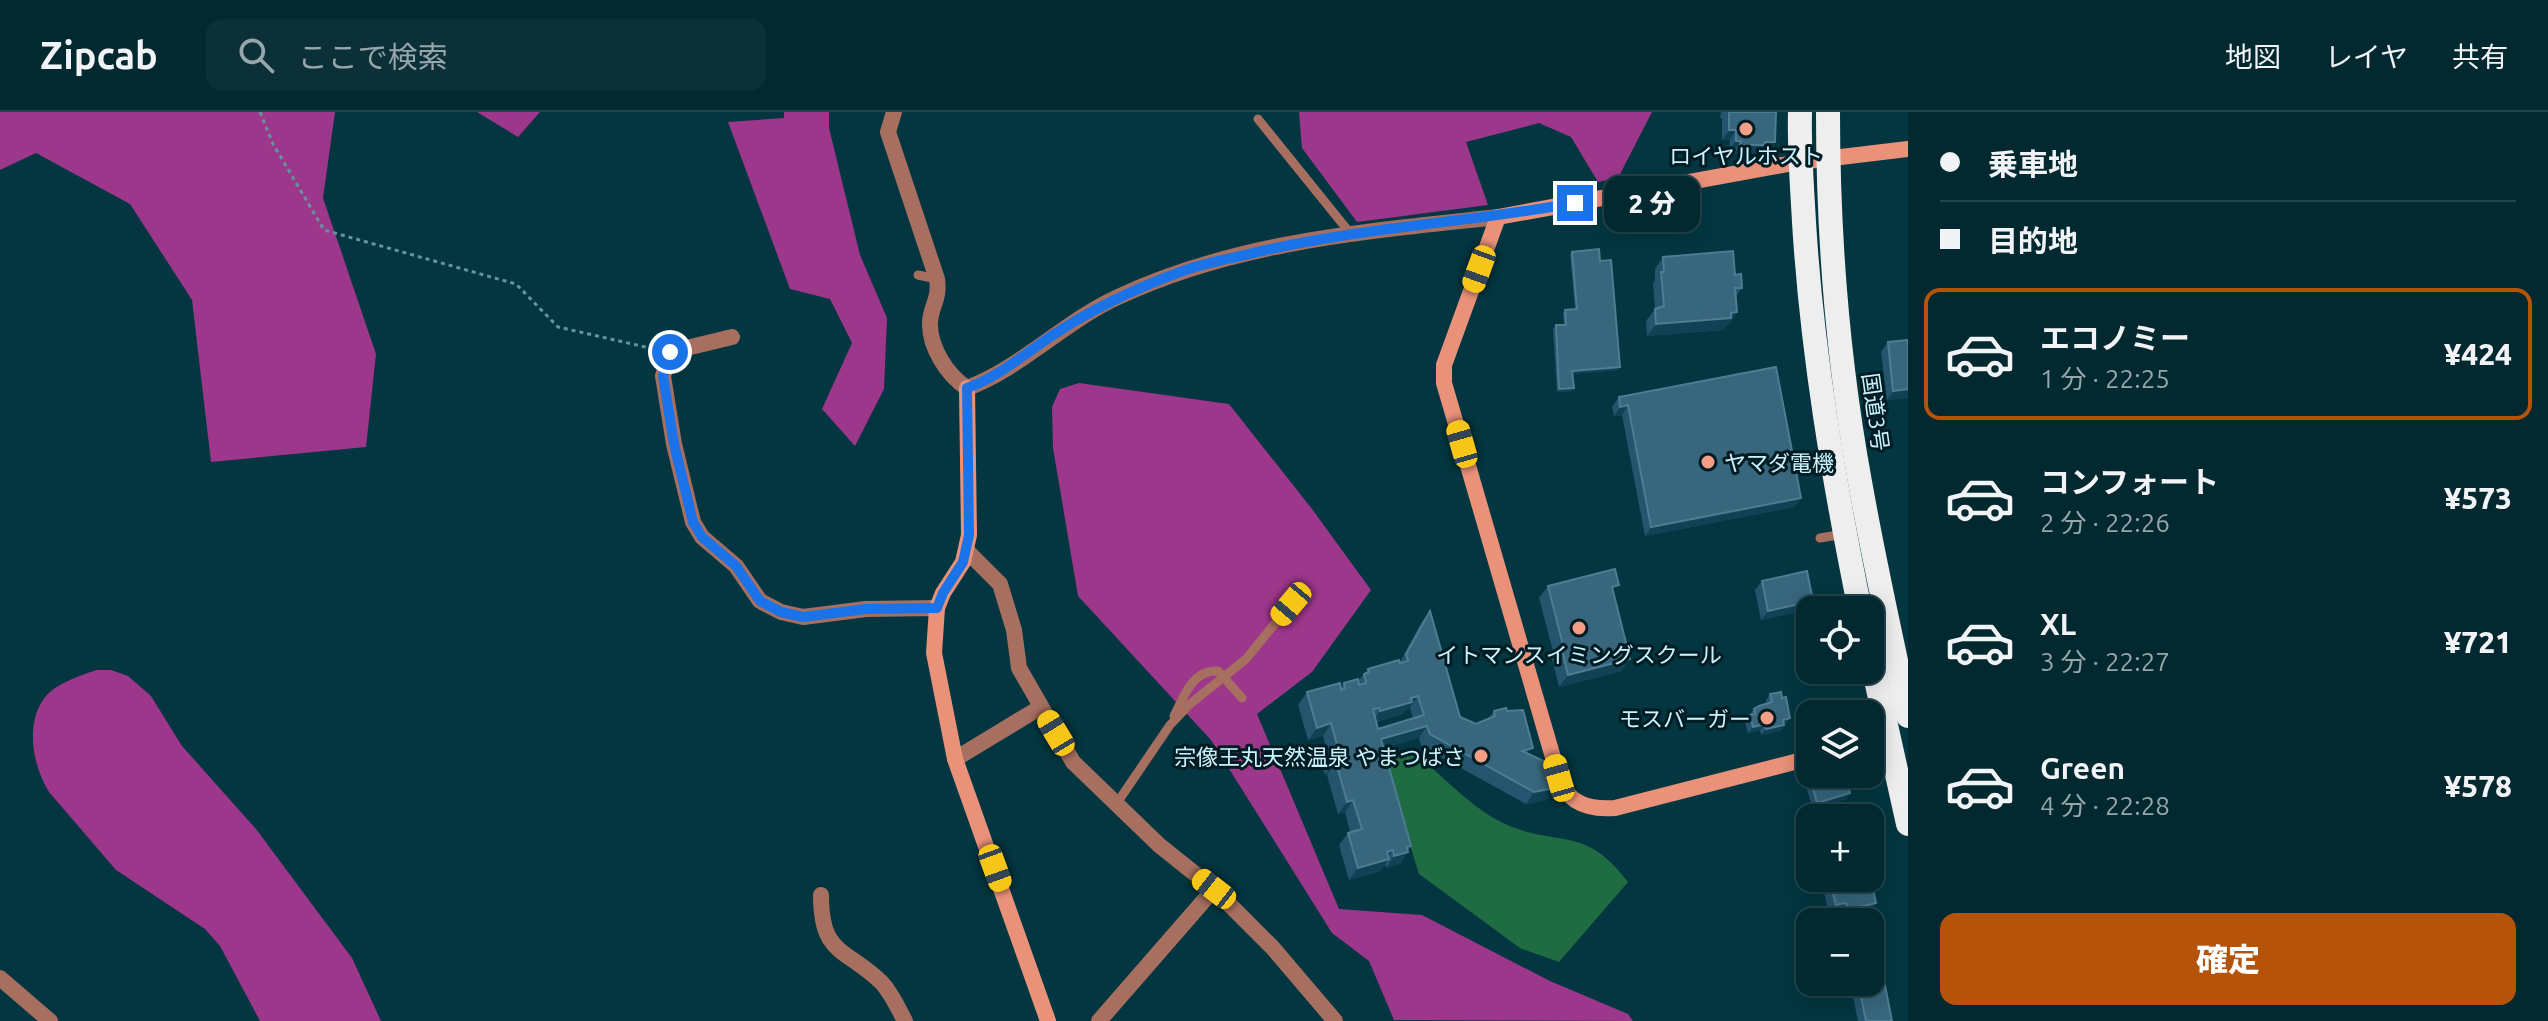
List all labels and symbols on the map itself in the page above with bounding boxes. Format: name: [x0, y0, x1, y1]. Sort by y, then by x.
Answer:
marker: ロイヤルホスト: [1737, 120, 1755, 138]
place label: ロイヤルホスト: [1669, 143, 1823, 168]
callout: 2 分: [1603, 175, 1699, 231]
route end: [1557, 185, 1593, 221]
car: [1460, 242, 1498, 296]
route start: [652, 334, 688, 370]
street label: 国道3号: [1858, 371, 1894, 453]
car: [1444, 418, 1480, 470]
place label: ヤマダ電機: [1724, 450, 1834, 475]
marker: ヤマダ電機: [1699, 453, 1717, 471]
car: [1266, 578, 1316, 630]
marker: イトマンスイミングスクール: [1570, 619, 1588, 637]
place label: イトマンスイミングスクール: [1436, 642, 1722, 667]
car: [1033, 706, 1079, 760]
place label: モスバーガー: [1619, 706, 1751, 731]
marker: モスバーガー: [1758, 709, 1776, 727]
place label: 宗像王丸天然温泉 やまつばさ: [1174, 744, 1465, 769]
marker: 宗像王丸天然温泉 やまつばさ: [1472, 747, 1490, 765]
car: [1541, 752, 1577, 804]
car: [976, 841, 1014, 895]
car: [1188, 865, 1240, 913]

